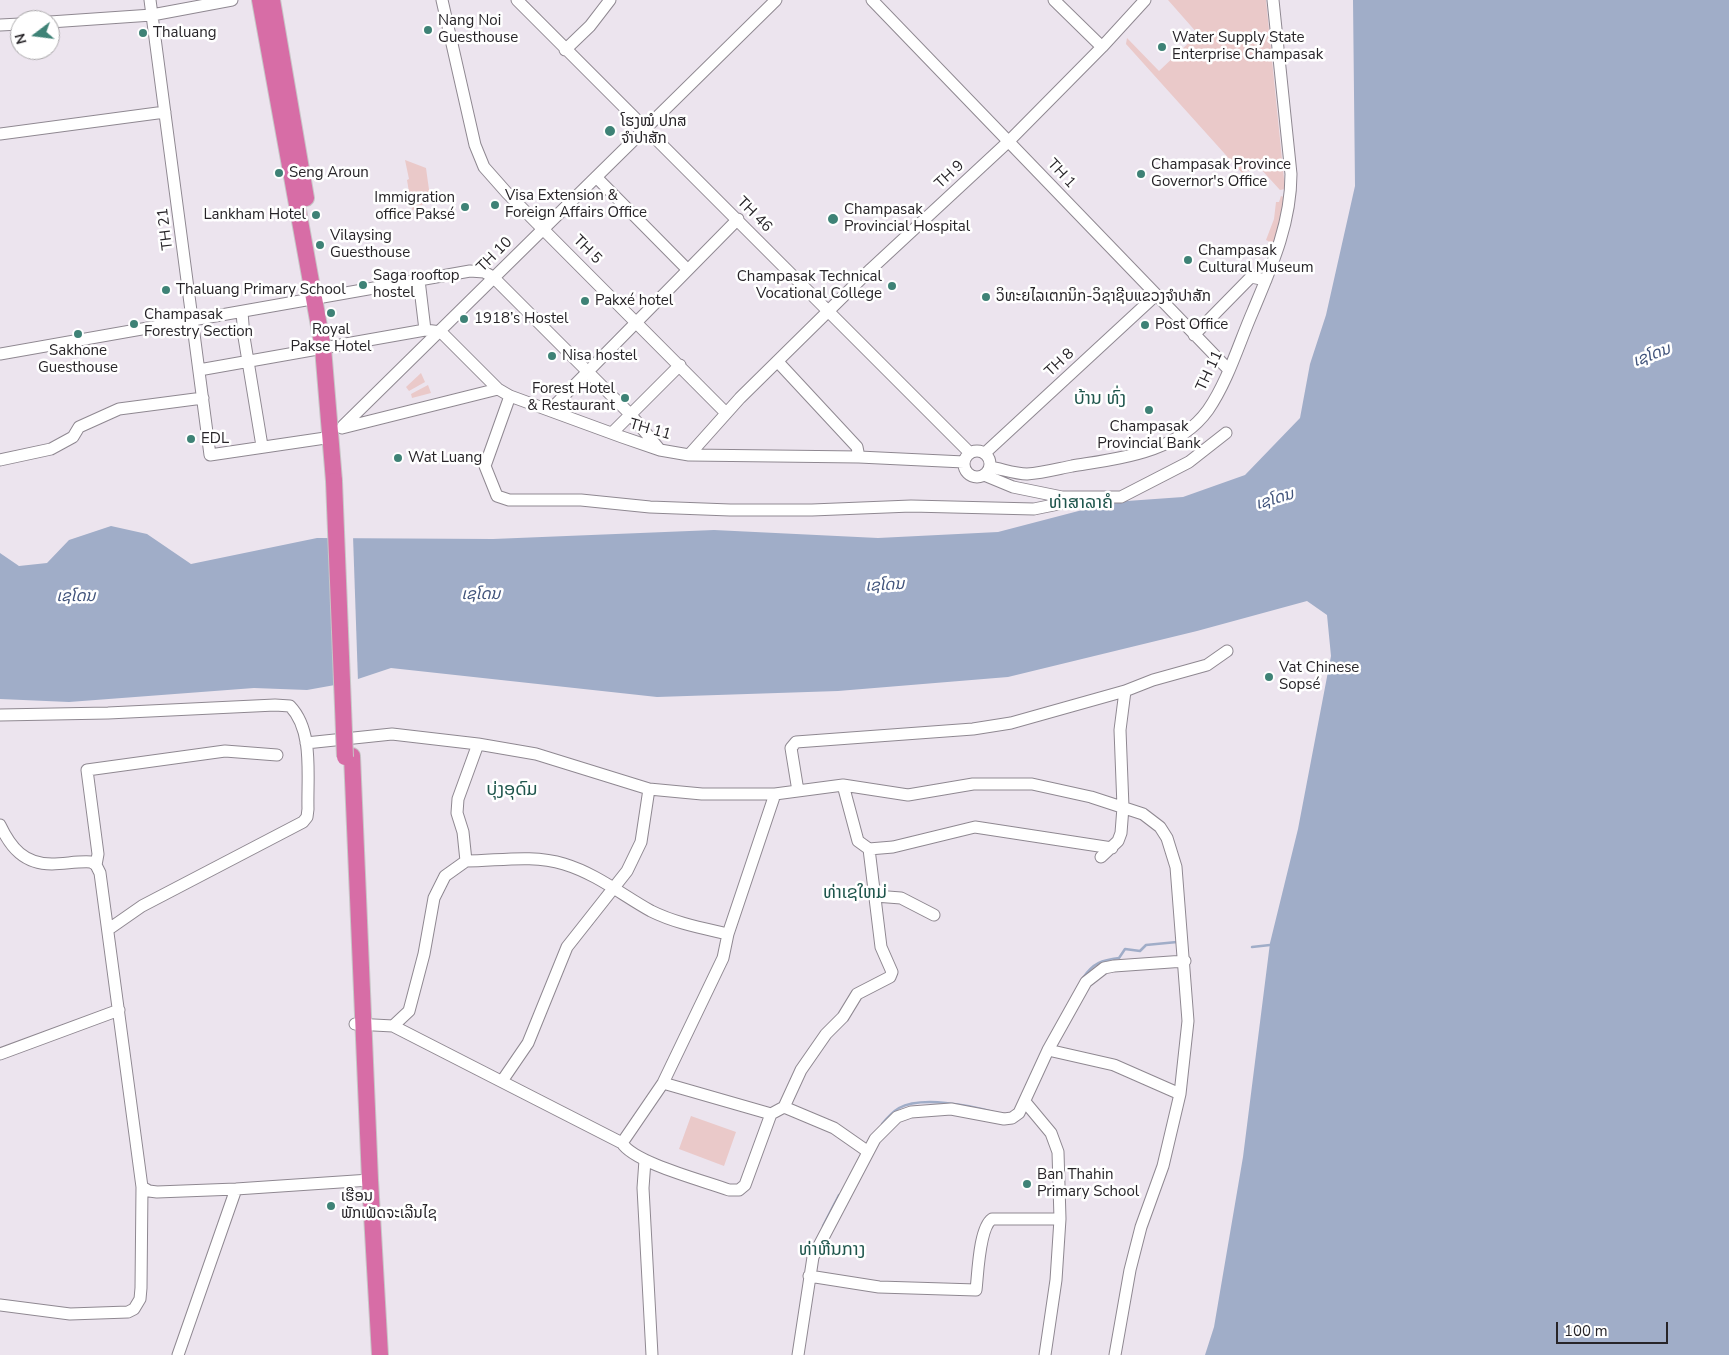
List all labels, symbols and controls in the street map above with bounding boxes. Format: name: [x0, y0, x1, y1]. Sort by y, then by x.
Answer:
north arrow: [10, 10, 60, 60]
place label: Nang Noi Guesthouse: [438, 12, 518, 47]
place label: Thaluang: [153, 24, 217, 42]
marker: Nang Noi Guesthouse: [422, 24, 434, 36]
marker: Thaluang: [137, 27, 149, 39]
place label: Water Supply State Enterprise Champasak: [1172, 29, 1323, 64]
text: N: [10, 31, 32, 46]
marker: Water Supply State Enterprise Champasak: [1156, 41, 1168, 53]
place label: ໂຮງໝໍ ປກສ ຈຳປາສັກ: [621, 113, 687, 148]
marker: ໂຮງໝໍ ປກສ ຈຳປາສັກ: [603, 124, 617, 138]
street label: TH 1: [1043, 156, 1079, 192]
place label: Champasak Province Governor's Office: [1151, 156, 1291, 191]
street label: TH 9: [932, 157, 968, 193]
place label: Seng Aroun: [289, 164, 369, 182]
marker: Seng Aroun: [273, 167, 285, 179]
marker: Champasak Province Governor's Office: [1135, 168, 1147, 180]
place label: Visa Extension & Foreign Affairs Office: [505, 187, 647, 222]
place label: Immigration office Paksé: [374, 189, 455, 224]
street label: TH 46: [733, 194, 775, 236]
marker: Visa Extension & Foreign Affairs Office: [489, 199, 501, 211]
marker: Immigration office Paksé: [459, 201, 471, 213]
place label: Champasak Provincial Hospital: [844, 201, 970, 236]
place label: Lankham Hotel: [203, 206, 306, 224]
street label: TH 21: [154, 207, 178, 251]
marker: Lankham Hotel: [310, 209, 322, 221]
marker: Champasak Provincial Hospital: [826, 212, 840, 226]
place label: Vilaysing Guesthouse: [330, 227, 410, 262]
street label: TH 5: [569, 232, 605, 268]
street label: TH 10: [474, 234, 516, 276]
marker: Vilaysing Guesthouse: [314, 239, 326, 251]
place label: Champasak Cultural Museum: [1198, 242, 1314, 277]
marker: Champasak Cultural Museum: [1182, 254, 1194, 266]
place label: Saga rooftop hostel: [373, 267, 460, 302]
place label: Champasak Technical Vocational College: [737, 268, 882, 303]
marker: Saga rooftop hostel: [357, 279, 369, 291]
marker: Champasak Technical Vocational College: [886, 280, 898, 292]
place label: Thaluang Primary School: [176, 281, 346, 299]
marker: Thaluang Primary School: [160, 284, 172, 296]
place label: ວິທະຍໄລເຕກນິກ-ວິຊາຊີບແຂວງຈໍາປາສັກ: [996, 288, 1211, 306]
marker: ວິທະຍໄລເຕກນິກ-ວິຊາຊີບແຂວງຈໍາປາສັກ: [980, 291, 992, 303]
place label: Pakxé hotel: [595, 292, 673, 310]
marker: Pakxé hotel: [579, 295, 591, 307]
place label: Champasak Forestry Section: [144, 306, 253, 341]
marker: Royal Pakse Hotel: [325, 307, 337, 319]
place label: 1918’s Hostel: [474, 310, 569, 328]
marker: 1918’s Hostel: [458, 313, 470, 325]
place label: Post Office: [1155, 316, 1228, 334]
marker: Champasak Forestry Section: [128, 318, 140, 330]
marker: Post Office: [1139, 319, 1151, 331]
place label: Royal Pakse Hotel: [291, 321, 371, 356]
marker: Sakhone Guesthouse: [72, 328, 84, 340]
water label: ເຊໂດນ: [1630, 340, 1674, 372]
place label: Sakhone Guesthouse: [38, 342, 118, 377]
street label: TH 8: [1042, 345, 1078, 381]
place label: Nisa hostel: [562, 347, 637, 365]
street label: TH 11: [1193, 348, 1227, 394]
marker: Nisa hostel: [546, 350, 558, 362]
place label: Forest Hotel & Restaurant: [527, 380, 615, 415]
district label: ບ້ານ ທົ່ງ: [1074, 389, 1126, 411]
marker: Forest Hotel & Restaurant: [619, 392, 631, 404]
marker: Champasak Provincial Bank: [1143, 404, 1155, 416]
street label: TH 11: [627, 416, 673, 444]
place label: Champasak Provincial Bank: [1097, 418, 1201, 453]
place label: EDL: [201, 430, 229, 448]
marker: EDL: [185, 433, 197, 445]
place label: Wat Luang: [408, 449, 482, 467]
marker: Wat Luang: [392, 452, 404, 464]
water label: ເຊໂດນ: [1254, 485, 1296, 515]
district label: ທ່າສາລາຄໍ: [1049, 493, 1113, 515]
water label: ເຊໂດນ: [865, 575, 905, 597]
water label: ເຊໂດນ: [462, 585, 500, 605]
water label: ເຊໂດນ: [57, 587, 95, 607]
place label: Vat Chinese Sopsé: [1279, 659, 1359, 694]
marker: Vat Chinese Sopsé: [1263, 671, 1275, 683]
district label: ບຸ່ງອຸດົມ: [486, 780, 538, 802]
district label: ທ່າເຊໃຫມ່: [823, 883, 887, 905]
place label: Ban Thahin Primary School: [1037, 1166, 1139, 1201]
marker: Ban Thahin Primary School: [1021, 1178, 1033, 1190]
place label: ເຮືອນ ພັກເພັດຈະເລີນໄຊ: [341, 1188, 437, 1223]
marker: ເຮືອນ ພັກເພັດຈະເລີນໄຊ: [325, 1200, 337, 1212]
district label: ທ່າຫີນກາງ: [799, 1240, 865, 1262]
scale bar: [1559, 1312, 1672, 1344]
text: 100 m: [1564, 1321, 1608, 1341]

